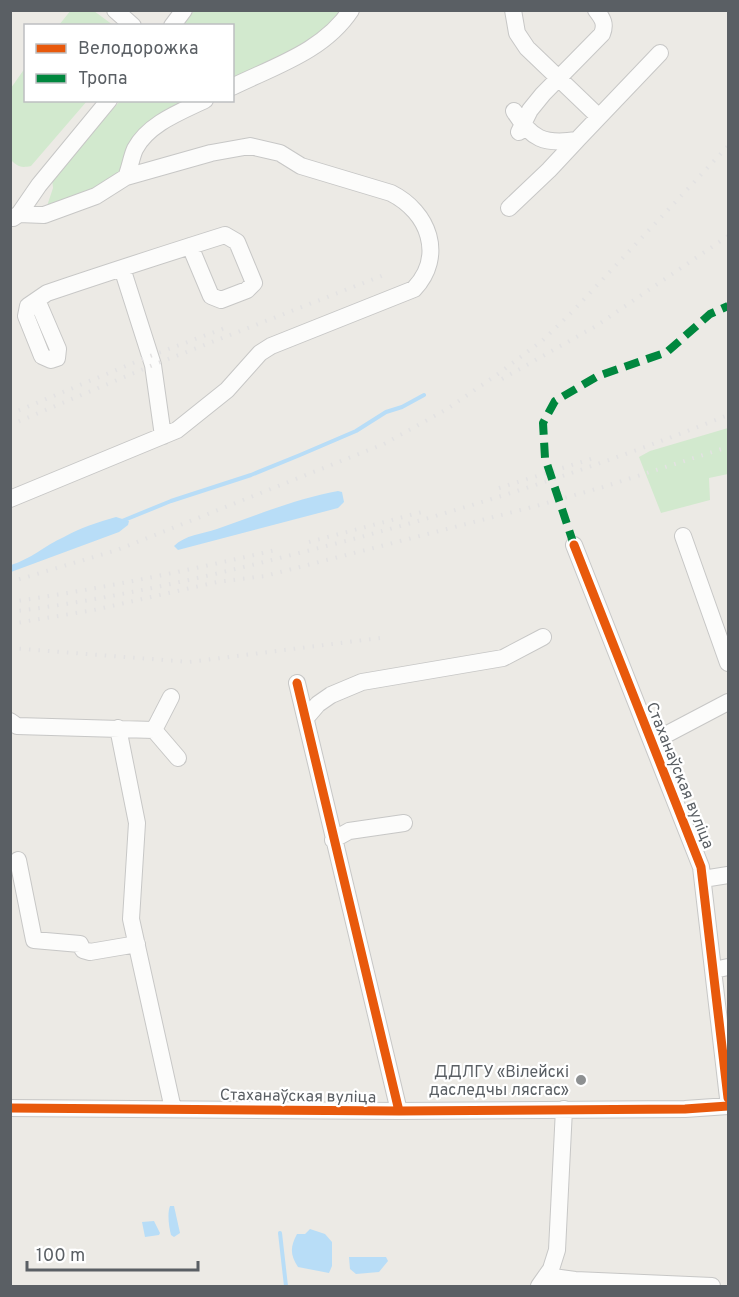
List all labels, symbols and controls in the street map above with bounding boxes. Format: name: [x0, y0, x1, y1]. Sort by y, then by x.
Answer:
legend: [24, 24, 234, 102]
text: Велодорожка: [78, 38, 198, 61]
text: Тропа: [78, 68, 127, 91]
street label: Стаханаўская вуліца: [641, 699, 718, 852]
place label: ДДЛГУ «Вілейскі даследчы лясгас»: [429, 1063, 569, 1101]
marker: ДДЛГУ «Вілейскі даследчы лясгас»: [574, 1073, 588, 1087]
street label: Стаханаўская вуліца: [220, 1086, 376, 1108]
scale bar: [27, 1234, 198, 1272]
text: 100 m: [36, 1245, 85, 1268]

